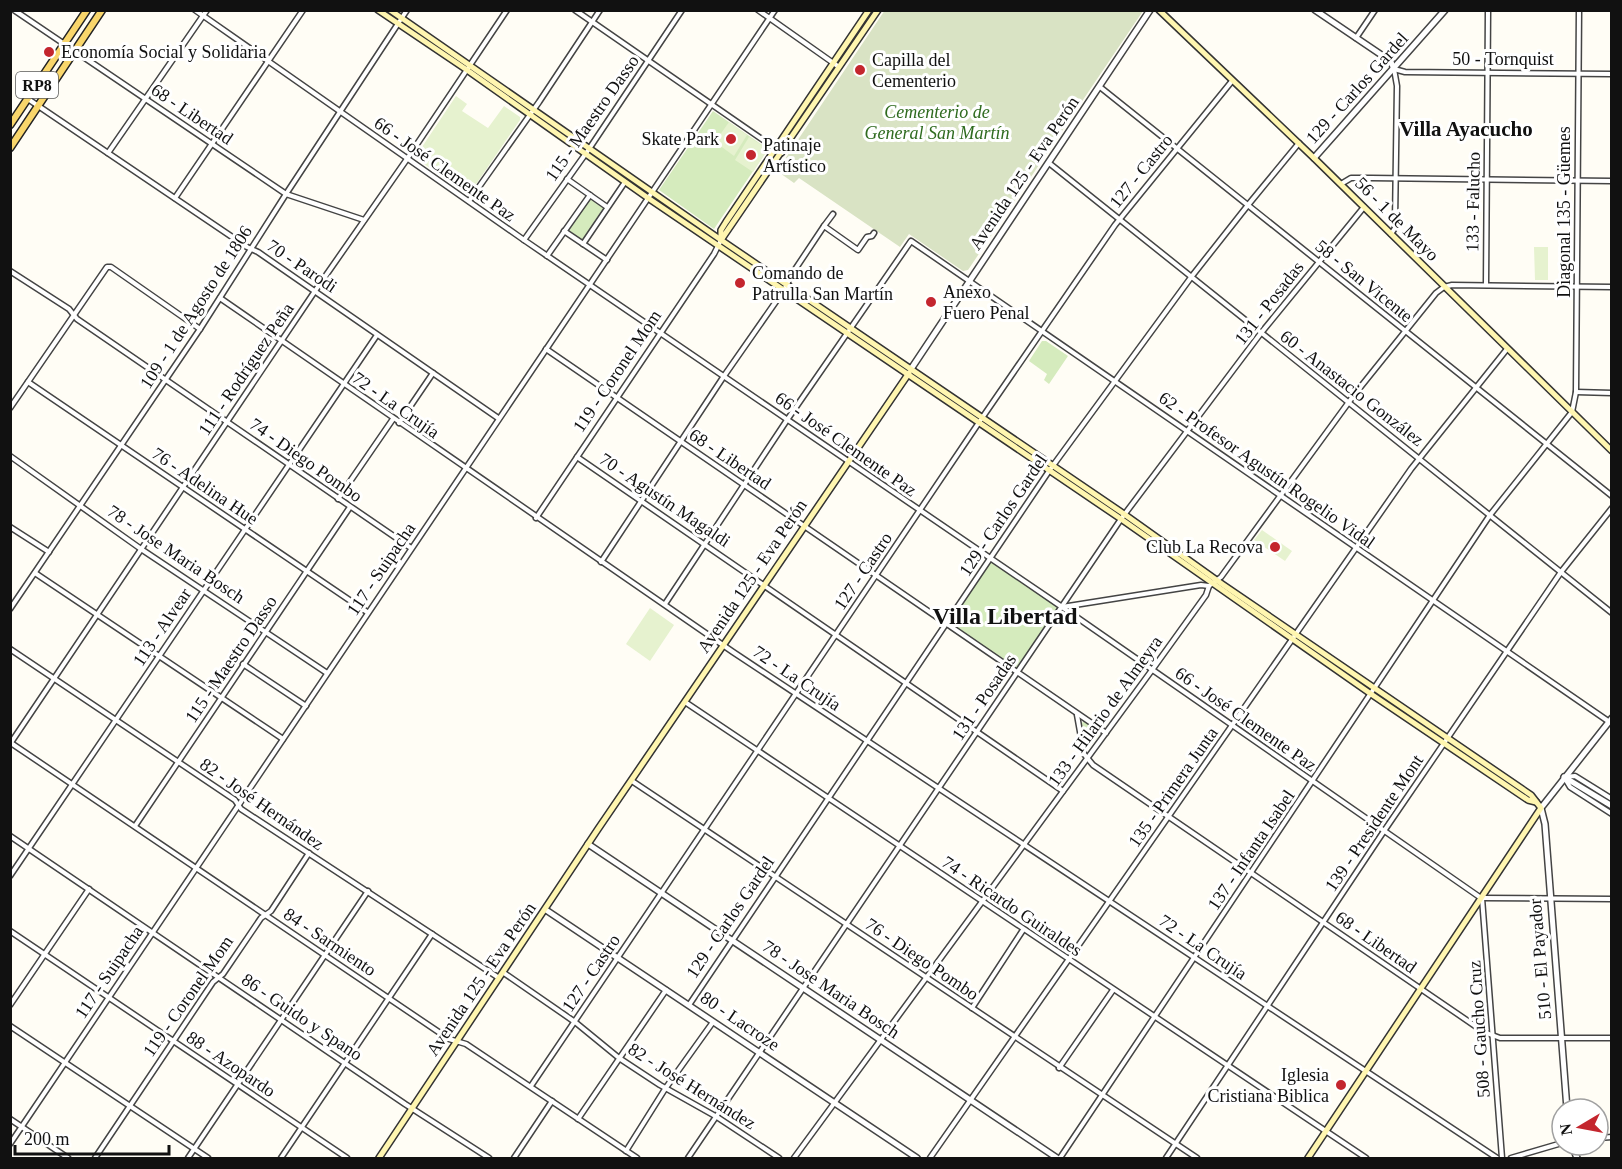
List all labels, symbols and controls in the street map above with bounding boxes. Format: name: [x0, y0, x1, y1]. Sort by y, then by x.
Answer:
street label: 129 - Carlos Gardel: [1302, 28, 1412, 148]
place label: Economía Social y Solidaria: [61, 42, 266, 62]
marker: Economía Social y Solidaria: [42, 45, 56, 59]
street label: 50 - Tornquist: [1452, 49, 1554, 69]
place label: Capilla del Cementerio: [872, 50, 956, 91]
street label: 115 - Maestro Dasso: [541, 51, 643, 185]
marker: Capilla del Cementerio: [853, 63, 867, 77]
road number: RP8: [16, 72, 58, 98]
street label: 68 - Libertad: [147, 79, 237, 149]
street label: Avenida 125 - Eva Perón: [965, 93, 1083, 253]
park label: Cementerio de General San Martín: [865, 102, 1009, 143]
street label: 66 - José Clemente Paz: [370, 113, 520, 225]
district label: Villa Ayacucho: [1399, 117, 1533, 141]
street label: Diagonal 135 - Güemes: [1554, 126, 1574, 298]
place label: Skate Park: [642, 129, 719, 149]
street label: 127 - Castro: [1105, 130, 1177, 212]
marker: Skate Park: [724, 132, 738, 146]
place label: Patinaje Artístico: [763, 135, 826, 176]
marker: Patinaje Artístico: [744, 148, 758, 162]
street label: 133 - Falucho: [1462, 152, 1484, 252]
street label: 56 - 1 de Mayo: [1351, 173, 1443, 265]
street label: 109 - 1 de Agosto de 1806: [136, 222, 256, 392]
street label: 70 - Parodi: [263, 235, 341, 297]
street label: 58 - San Vicente: [1311, 236, 1417, 326]
street label: 131 - Posadas: [1230, 257, 1308, 349]
place label: Comando de Patrulla San Martín: [752, 263, 893, 304]
marker: Comando de Patrulla San Martín: [733, 276, 747, 290]
place label: Anexo Fuero Penal: [943, 282, 1029, 323]
marker: Anexo Fuero Penal: [924, 295, 938, 309]
street label: 111 - Rodríguez Peña: [194, 299, 298, 439]
street label: 119 - Coronel Mom: [569, 306, 665, 436]
street label: 60 - Anastacio González: [1276, 326, 1428, 450]
street label: 72 - La Crujía: [349, 368, 443, 442]
street label: 66 - José Clemente Paz: [771, 388, 921, 500]
street label: 62 - Profesor Agustín Rogelio Vidal: [1155, 388, 1379, 552]
street label: 74 - Diego Pombo: [246, 414, 366, 506]
street label: 68 - Libertad: [685, 424, 775, 494]
street label: 76 - Adelina Hue: [148, 443, 262, 529]
street label: 70 - Agustín Magaldi: [596, 449, 734, 551]
street label: 129 - Carlos Gardel: [955, 450, 1051, 580]
street label: Avenida 125 - Eva Perón: [693, 496, 811, 656]
street label: 78 - Jose Maria Bosch: [104, 501, 248, 607]
street label: 117 - Suipacha: [343, 519, 419, 619]
street label: 127 - Castro: [830, 529, 896, 613]
place label: Club La Recova: [1146, 537, 1263, 557]
marker: Club La Recova: [1268, 540, 1282, 554]
street label: 113 - Alvear: [129, 584, 195, 670]
street label: 115 - Maestro Dasso: [181, 592, 281, 726]
district label: Villa Libertad: [932, 603, 1078, 629]
street label: 133 - Hilario de Almeyra: [1044, 632, 1166, 790]
street label: 72 - La Crujía: [749, 641, 845, 715]
street label: 131 - Posadas: [948, 650, 1020, 744]
street label: 66 - José Clemente Paz: [1171, 663, 1321, 775]
street label: 135 - Primera Junta: [1124, 723, 1222, 851]
street label: 139 - Presidente Mont: [1321, 751, 1427, 895]
street label: 82 - José Hernández: [196, 754, 328, 854]
street label: 137 - Infanta Isabel: [1203, 786, 1299, 914]
street label: 129 - Carlos Gardel: [682, 852, 778, 982]
street label: 74 - Ricardo Guiraldes: [938, 852, 1086, 960]
street label: 510 - El Payador: [1525, 898, 1555, 1020]
street label: Avenida 125 - Eva Perón: [422, 899, 540, 1059]
street label: 84 - Sarmiento: [280, 904, 380, 980]
street label: 68 - Libertad: [1332, 907, 1420, 977]
street label: 72 - La Crujía: [1155, 910, 1251, 984]
street label: 76 - Diego Pombo: [861, 914, 983, 1004]
street label: 117 - Suipacha: [71, 922, 147, 1022]
street label: 127 - Castro: [558, 931, 624, 1015]
street label: 119 - Coronel Mom: [139, 932, 237, 1060]
street label: 78 - Jose Maria Bosch: [759, 936, 903, 1042]
street label: 508 - Gaucho Cruz: [1464, 960, 1494, 1098]
street label: 86 - Guido y Spano: [238, 969, 366, 1065]
street label: 80 - Lacroze: [697, 987, 783, 1055]
street label: 88 - Azopardo: [183, 1027, 279, 1101]
street label: 82 - José Hernández: [625, 1039, 759, 1133]
place label: Iglesia Cristiana Biblica: [1208, 1065, 1329, 1106]
marker: Iglesia Cristiana Biblica: [1334, 1078, 1348, 1092]
north arrow: [1550, 1097, 1610, 1157]
scale bar: [15, 1118, 170, 1156]
text: N: [1556, 1122, 1575, 1137]
text: 200 m: [24, 1129, 70, 1149]

